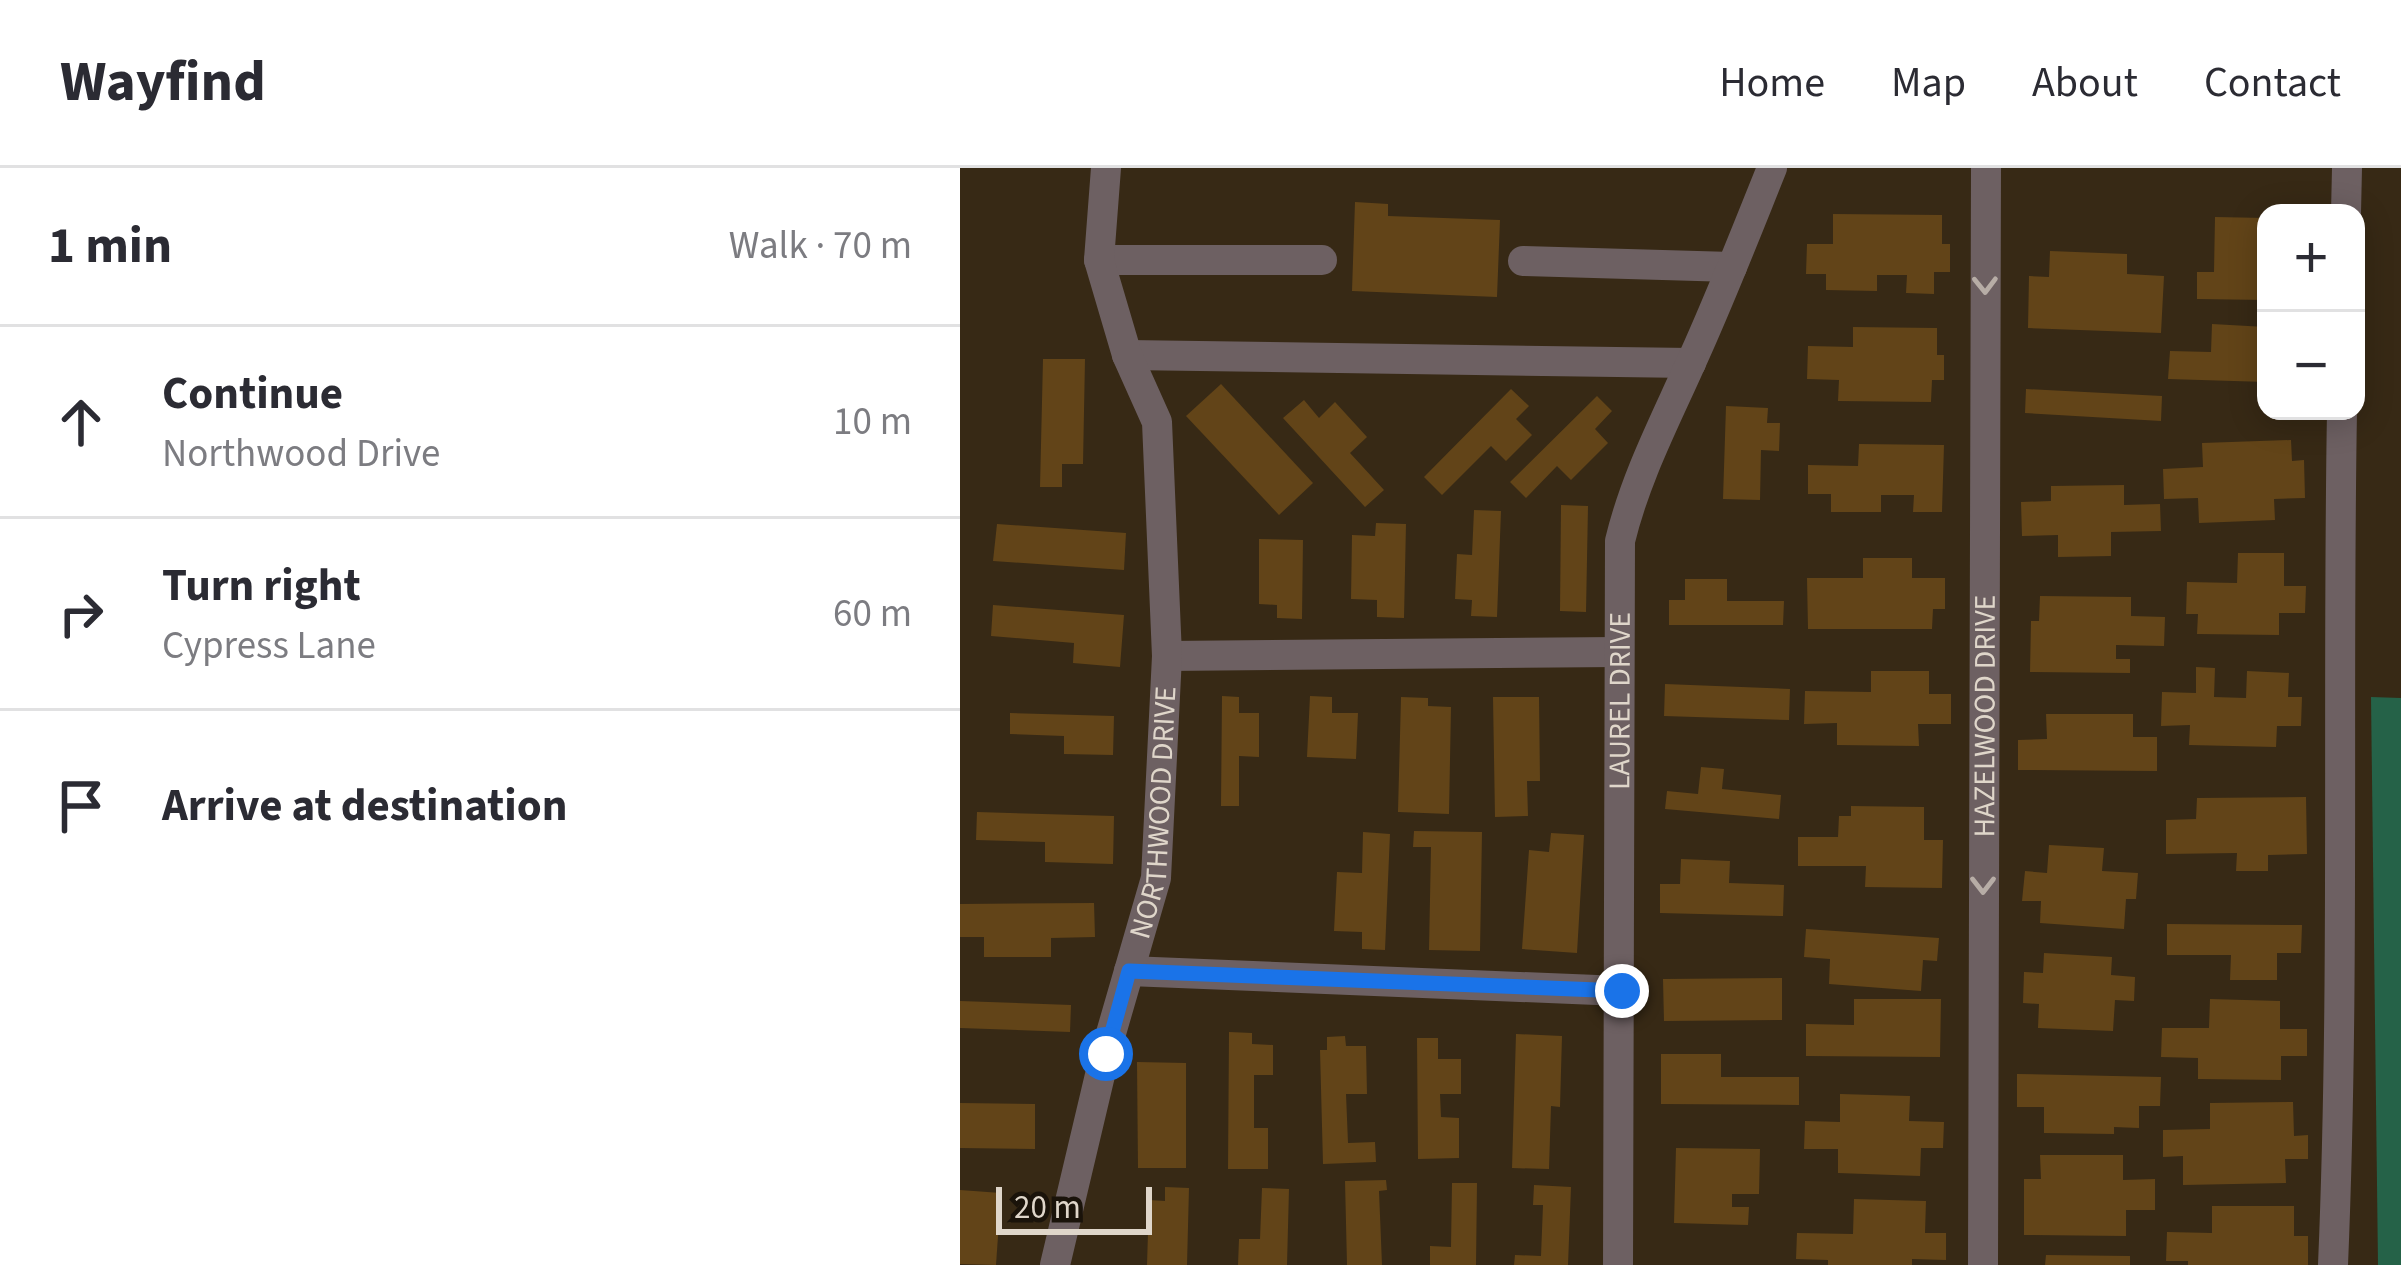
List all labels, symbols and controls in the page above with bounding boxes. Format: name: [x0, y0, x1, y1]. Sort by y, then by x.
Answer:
text: Wayfind: [60, 42, 266, 123]
text: Home: [1719, 53, 1825, 113]
text: Map: [1891, 53, 1966, 113]
text: About: [2032, 53, 2138, 113]
text: Contact: [2204, 53, 2341, 113]
map controls: [2257, 204, 2365, 420]
button: +: [2257, 204, 2365, 312]
text: 1 min: [48, 210, 172, 282]
text: Walk · 70 m: [729, 218, 912, 274]
one-way arrow: [1972, 276, 1998, 295]
button: −: [2257, 312, 2365, 420]
text: Continue: [162, 362, 343, 426]
icon: ahead: [48, 389, 114, 455]
text: 10 m: [833, 394, 912, 450]
text: Northwood Drive: [162, 426, 440, 482]
text: Turn right: [162, 554, 361, 618]
icon: right: [48, 581, 114, 647]
text: 60 m: [833, 586, 912, 642]
street label: HAZELWOOD DRIVE: [1963, 594, 2006, 838]
street label: LAUREL DRIVE: [1598, 612, 1641, 790]
text: Cypress Lane: [162, 618, 376, 674]
street label: NORTHWOOD DRIVE: [1118, 685, 1187, 944]
icon: arrive: [48, 773, 114, 839]
text: Arrive at destination: [162, 774, 567, 838]
one-way arrow: [1970, 876, 1996, 895]
route end: [1595, 964, 1649, 1018]
route start: [1079, 1027, 1133, 1081]
scale bar: [996, 1181, 1152, 1234]
text: 20 m: [1014, 1184, 1081, 1231]

